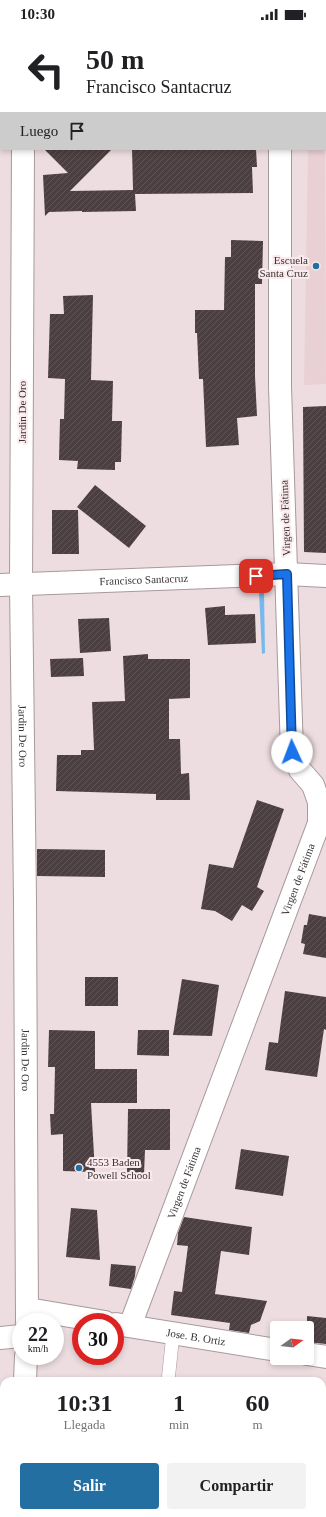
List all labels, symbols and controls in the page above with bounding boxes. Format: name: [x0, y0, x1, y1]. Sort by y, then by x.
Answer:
text: 10:30: [20, 6, 55, 22]
icon: left: [20, 44, 72, 96]
text: 50 m: [86, 44, 144, 75]
text: Francisco Santacruz: [86, 77, 231, 97]
icon: arrive: [66, 120, 88, 142]
text: Luego: [20, 123, 58, 139]
place label: Escuela Santa Cruz: [259, 254, 308, 279]
marker: Escuela Santa Cruz: [311, 261, 321, 271]
street label: Jardin De Oro: [16, 380, 28, 443]
street label: Virgen de Fátima: [278, 480, 292, 556]
pin: [239, 559, 273, 593]
icon: arrive: [245, 565, 267, 587]
street label: Francisco Santacruz: [99, 572, 189, 587]
street label: Jardin De Oro: [17, 705, 29, 768]
position arrow: [271, 731, 313, 773]
street label: Virgen de Fátima: [279, 842, 317, 917]
street label: Jardin De Oro: [20, 1029, 32, 1092]
street label: Virgen de Fátima: [165, 1145, 203, 1221]
place label: 4553 Baden Powell School: [87, 1156, 151, 1181]
marker: 4553 Baden Powell School: [74, 1163, 84, 1173]
speed limit sign: 30: [72, 1313, 124, 1365]
north arrow: [270, 1321, 314, 1365]
map controls: [270, 1321, 314, 1365]
text: 22: [28, 1323, 48, 1345]
street label: Jose. B. Ortiz: [165, 1326, 227, 1348]
text: km/h: [28, 1343, 48, 1354]
text: 10:31: [56, 1390, 112, 1416]
text: 1: [173, 1390, 185, 1416]
text: 60: [246, 1390, 270, 1416]
text: Llegada: [64, 1417, 105, 1432]
text: min: [169, 1417, 189, 1432]
text: m: [252, 1417, 263, 1432]
button: Salir: [20, 1463, 159, 1509]
button: Compartir: [167, 1463, 306, 1509]

